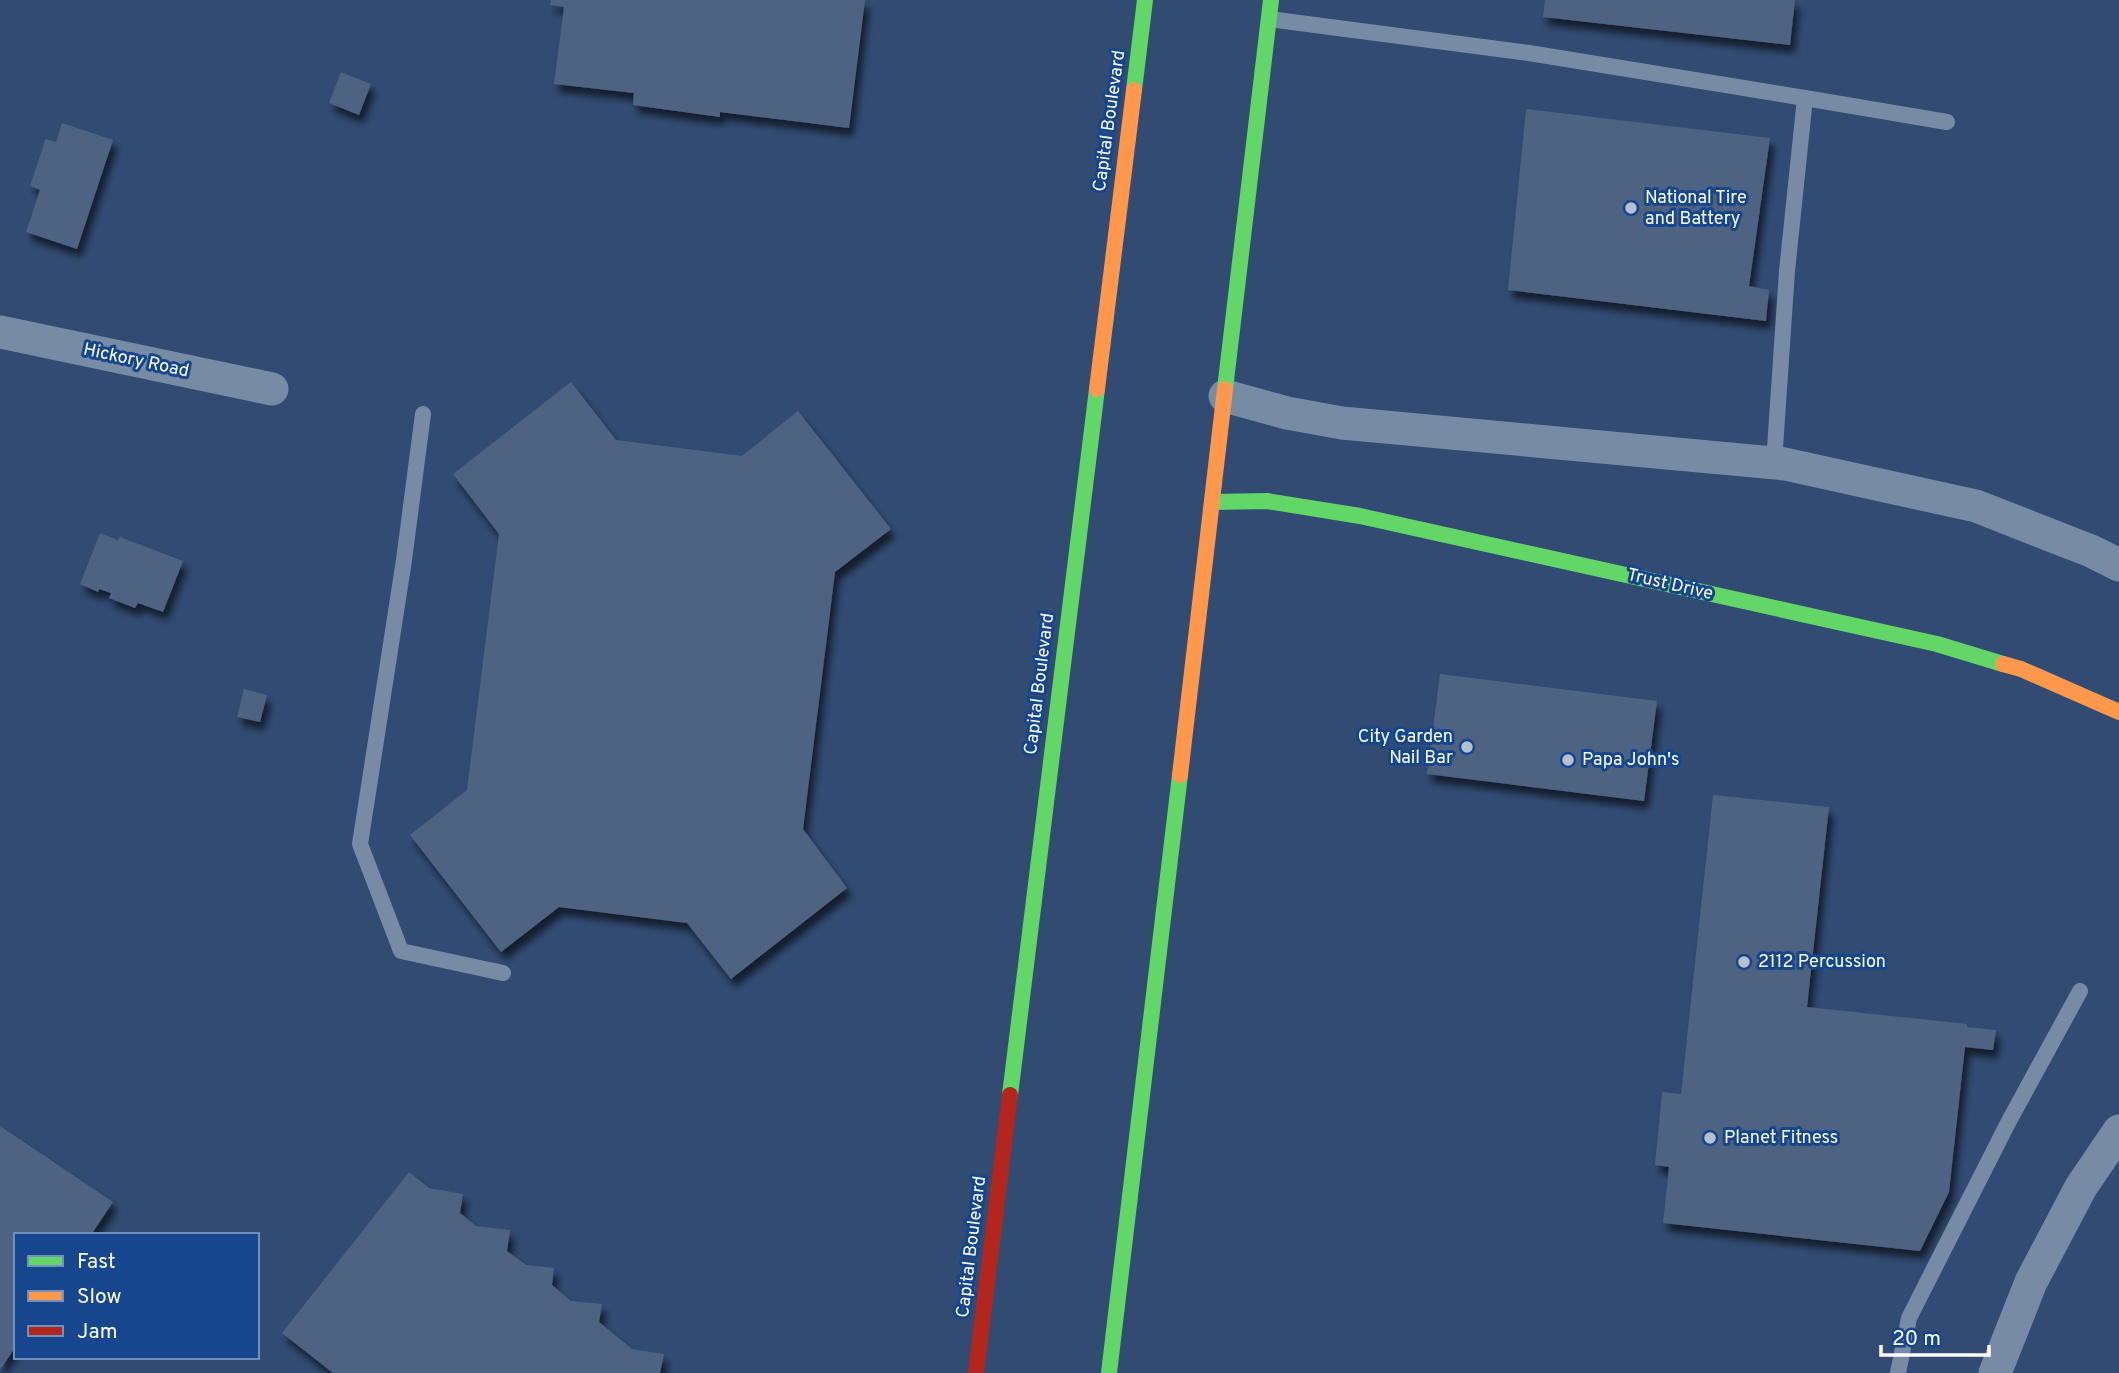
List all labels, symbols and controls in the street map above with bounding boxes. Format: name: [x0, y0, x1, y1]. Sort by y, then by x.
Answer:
street label: Capital Boulevard: [1089, 49, 1131, 193]
place label: National Tire and Battery: [1645, 187, 1747, 231]
marker: National Tire and Battery: [1623, 200, 1639, 216]
street label: Hickory Road: [81, 339, 191, 383]
street label: Trust Drive: [1625, 564, 1715, 606]
street label: Capital Boulevard: [1020, 612, 1060, 756]
place label: City Garden Nail Bar: [1358, 726, 1453, 770]
marker: City Garden Nail Bar: [1459, 739, 1475, 755]
place label: Papa John's: [1582, 749, 1679, 772]
marker: Papa John's: [1560, 752, 1576, 768]
place label: 2112 Percussion: [1758, 951, 1886, 974]
marker: 2112 Percussion: [1736, 954, 1752, 970]
place label: Planet Fitness: [1724, 1127, 1838, 1150]
marker: Planet Fitness: [1702, 1130, 1718, 1146]
street label: Capital Boulevard: [952, 1175, 992, 1319]
legend: [14, 1233, 259, 1359]
text: Fast: [77, 1249, 116, 1276]
text: Slow: [77, 1284, 122, 1311]
scale bar: [1881, 1314, 1990, 1358]
text: Jam: [77, 1319, 118, 1346]
text: 20 m: [1892, 1326, 1941, 1353]

